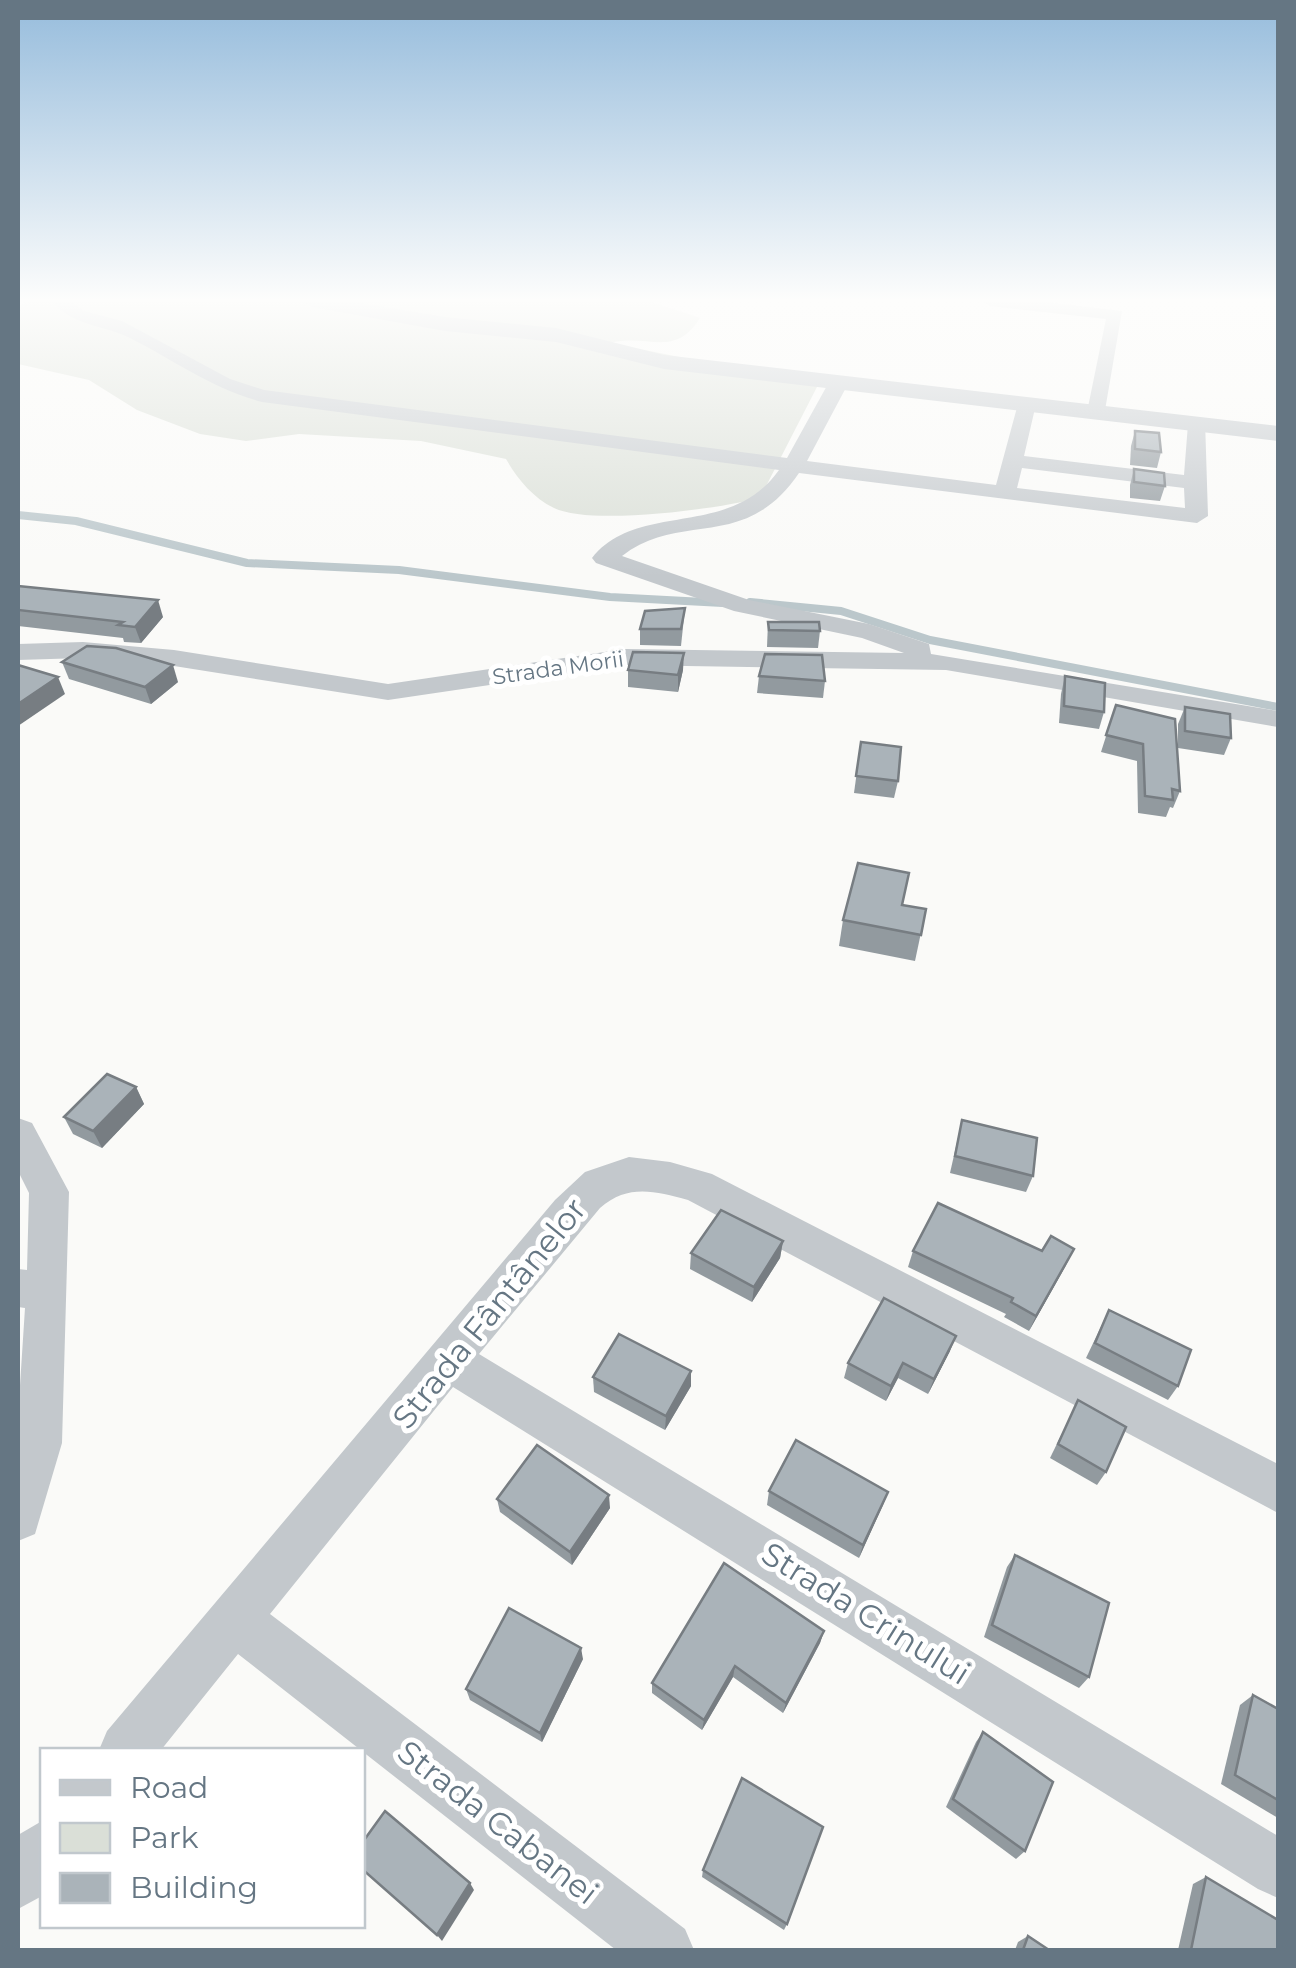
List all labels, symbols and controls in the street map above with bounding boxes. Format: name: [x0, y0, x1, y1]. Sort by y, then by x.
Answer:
street label: Strada Morii: [491, 645, 625, 691]
street label: Strada Fântânelor: [384, 1190, 594, 1436]
street label: Strada Crinului: [755, 1533, 977, 1693]
street label: Strada Cabanei: [390, 1732, 606, 1912]
legend: [40, 1748, 365, 1928]
text: Road: [130, 1769, 208, 1806]
text: Park: [130, 1819, 199, 1856]
text: Building: [130, 1869, 258, 1906]

